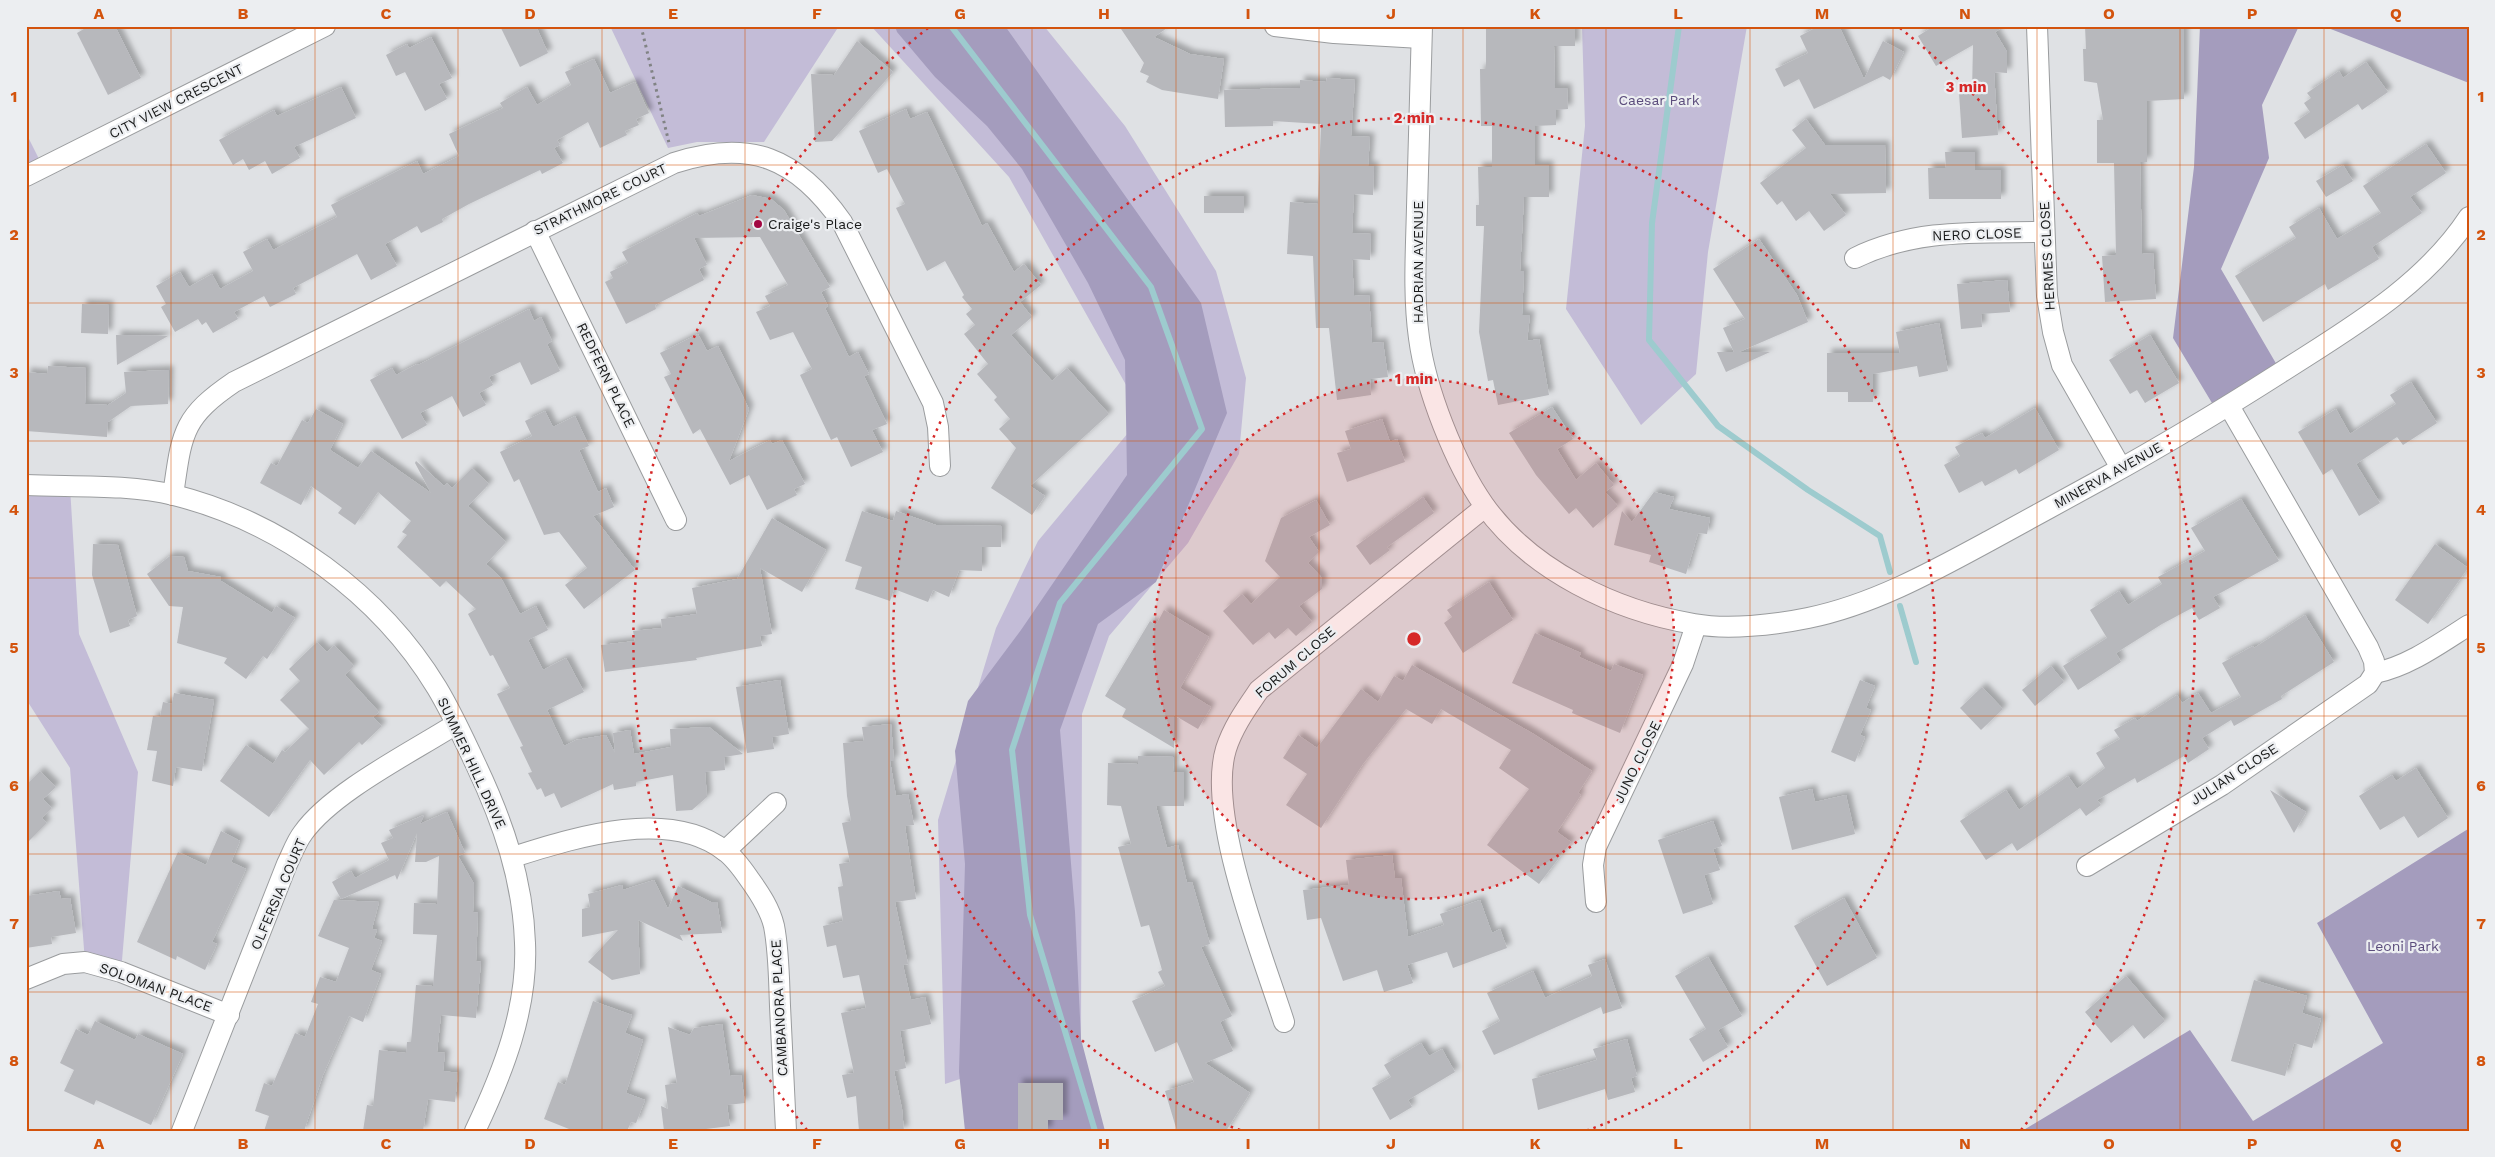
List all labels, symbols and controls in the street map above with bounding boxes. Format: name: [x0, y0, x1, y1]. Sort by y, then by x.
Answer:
text: A: [94, 4, 105, 23]
text: B: [238, 4, 249, 23]
text: C: [381, 4, 392, 23]
text: D: [524, 4, 536, 23]
text: E: [668, 4, 678, 23]
text: F: [812, 4, 822, 23]
text: G: [954, 4, 966, 23]
text: H: [1098, 4, 1110, 23]
text: I: [1245, 4, 1251, 23]
text: J: [1386, 4, 1396, 23]
text: K: [1529, 4, 1541, 23]
text: L: [1673, 4, 1683, 23]
text: M: [1815, 4, 1829, 23]
text: N: [1959, 4, 1971, 23]
text: O: [2103, 4, 2115, 23]
text: P: [2247, 4, 2258, 23]
text: Q: [2390, 4, 2402, 23]
street label: CITY VIEW CRESCENT: [106, 60, 246, 142]
text: 3 min: [1946, 78, 1986, 96]
text: 1: [11, 87, 17, 106]
text: 1: [2478, 87, 2484, 106]
park label: Caesar Park: [1618, 92, 1700, 108]
text: 2 min: [1393, 109, 1435, 127]
street label: STRATHMORE COURT: [531, 160, 670, 238]
street label: HADRIAN AVENUE: [1410, 201, 1426, 323]
street label: HERMES CLOSE: [2036, 201, 2058, 311]
place label: Craige's Place: [768, 216, 862, 232]
marker: Craige's Place: [752, 218, 764, 230]
street label: NERO CLOSE: [1932, 224, 2022, 244]
text: 2: [9, 225, 19, 244]
text: 2: [2476, 225, 2486, 244]
street label: REDFERN PLACE: [574, 320, 638, 430]
text: 3: [9, 363, 19, 382]
text: 3: [2476, 363, 2486, 382]
text: 1 min: [1395, 370, 1433, 388]
street label: MINERVA AVENUE: [2051, 439, 2165, 511]
text: 4: [9, 500, 19, 519]
text: 4: [2476, 500, 2486, 519]
street label: FORUM CLOSE: [1252, 623, 1338, 701]
centre of rings: [1405, 630, 1423, 648]
text: 5: [9, 638, 19, 657]
text: 5: [2476, 638, 2486, 657]
street label: SUMMER HILL DRIVE: [435, 695, 509, 831]
street label: JUNO CLOSE: [1610, 718, 1664, 806]
street label: JULIAN CLOSE: [2187, 740, 2281, 808]
text: 6: [9, 776, 19, 795]
text: 6: [2476, 776, 2486, 795]
street label: OLFERSIA COURT: [247, 835, 309, 952]
text: 7: [9, 914, 19, 933]
text: 7: [2476, 914, 2486, 933]
park label: Leoni Park: [2367, 938, 2439, 954]
street label: CAMBANORA PLACE: [767, 939, 791, 1077]
street label: SOLOMAN PLACE: [98, 959, 215, 1015]
text: 8: [9, 1051, 19, 1070]
text: 8: [2476, 1051, 2486, 1070]
text: A: [94, 1134, 105, 1153]
text: B: [238, 1134, 249, 1153]
text: C: [381, 1134, 392, 1153]
text: D: [524, 1134, 536, 1153]
text: E: [668, 1134, 678, 1153]
text: F: [812, 1134, 822, 1153]
text: G: [954, 1134, 966, 1153]
text: H: [1098, 1134, 1110, 1153]
text: I: [1245, 1134, 1251, 1153]
text: J: [1386, 1134, 1396, 1153]
text: K: [1529, 1134, 1541, 1153]
text: L: [1673, 1134, 1683, 1153]
text: M: [1815, 1134, 1829, 1153]
text: N: [1959, 1134, 1971, 1153]
text: O: [2103, 1134, 2115, 1153]
text: P: [2247, 1134, 2258, 1153]
text: Q: [2390, 1134, 2402, 1153]

